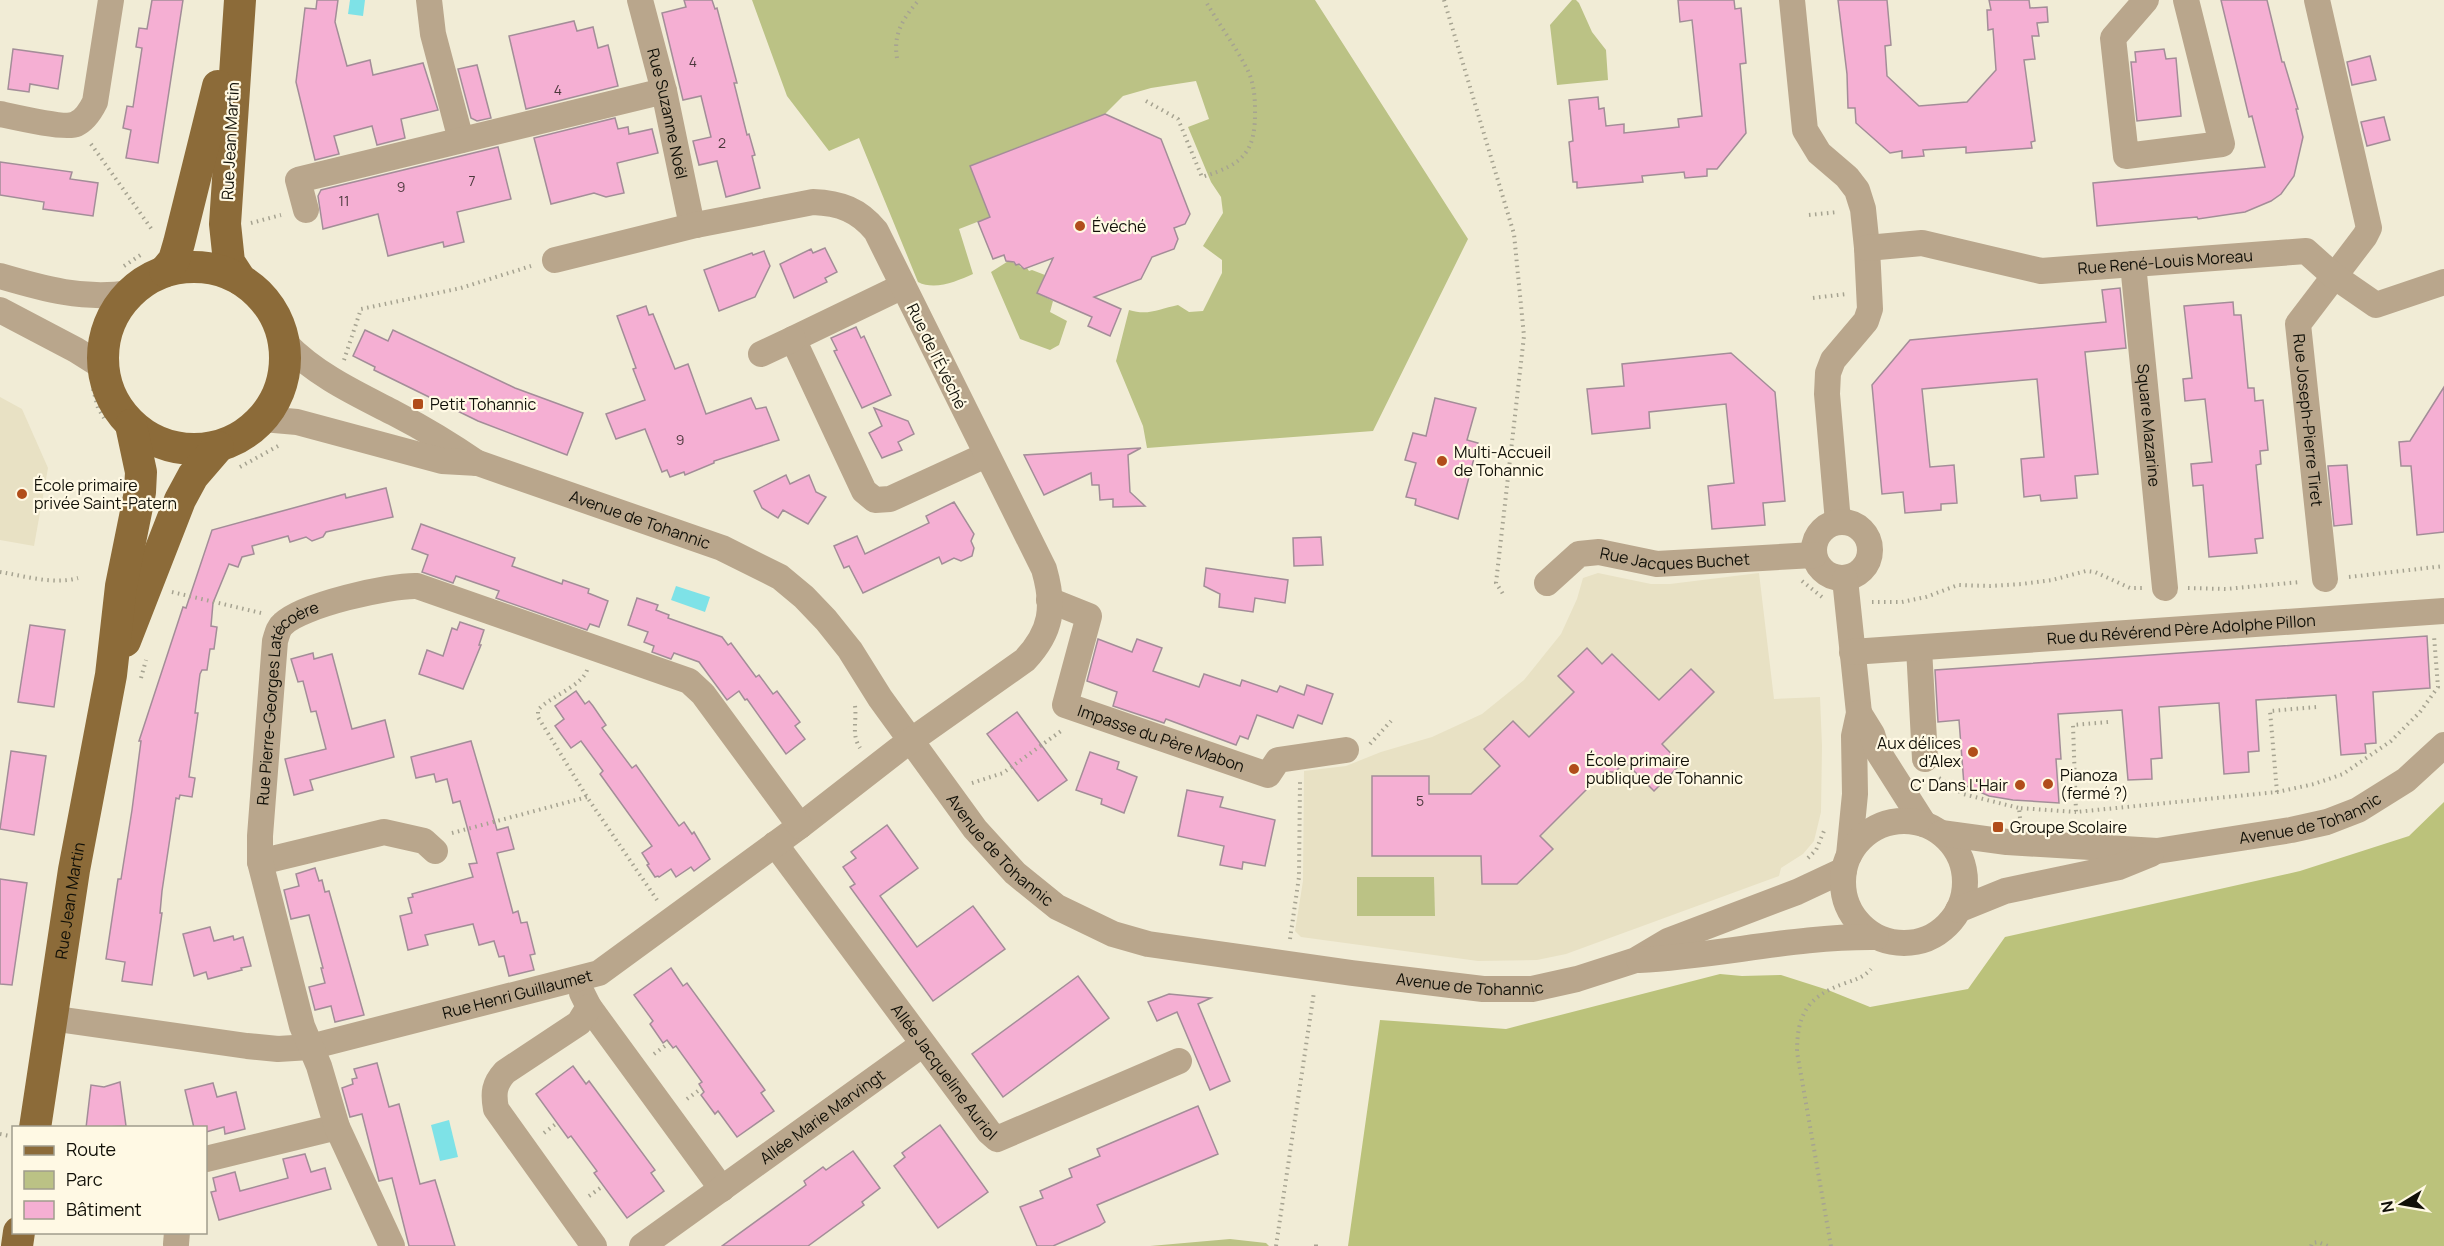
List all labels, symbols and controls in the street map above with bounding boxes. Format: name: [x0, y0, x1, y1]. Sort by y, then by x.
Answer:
street label: Rue Suzanne Noël: [642, 46, 693, 181]
house number: 4: [689, 52, 697, 71]
house number: 4: [554, 80, 562, 99]
street label: Rue Jean Martin: [216, 81, 244, 201]
house number: 2: [718, 133, 726, 152]
house number: 7: [468, 171, 476, 190]
house number: 9: [397, 177, 405, 196]
house number: 11: [339, 191, 349, 210]
place label: Évéché: [1092, 215, 1146, 237]
marker: Évéché: [1073, 219, 1087, 233]
street label: Rue René-Louis Moreau: [2077, 244, 2254, 279]
street label: Rue de l'Évéché: [902, 299, 972, 413]
street label: Rue Joseph-Pierre Tiret: [2288, 333, 2328, 508]
street label: Square Mazarine: [2132, 363, 2166, 488]
place label: Petit Tohannic: [430, 393, 537, 415]
marker: Petit Tohannic: [411, 397, 425, 411]
house number: 9: [676, 430, 684, 449]
place label: Multi-Accueil de Tohannic: [1454, 441, 1551, 481]
marker: Multi-Accueil de Tohannic: [1435, 454, 1449, 468]
place label: École primaire privée Saint-Patern: [34, 474, 177, 514]
street label: Avenue de Tohannic: [567, 485, 714, 554]
marker: École primaire privée Saint-Patern: [15, 487, 29, 501]
street label: Rue Jacques Buchet: [1598, 541, 1750, 575]
street label: Rue Pierre-Georges Latécoère: [251, 596, 322, 806]
street label: Rue du Révérend Père Adolphe Pillon: [2046, 609, 2316, 649]
street label: Impasse du Père Mabon: [1075, 699, 1248, 777]
place label: Aux délices d'Alex: [1877, 732, 1962, 772]
marker: Aux délices d'Alex: [1966, 745, 1980, 759]
place label: École primaire publique de Tohannic: [1586, 749, 1743, 789]
marker: École primaire publique de Tohannic: [1567, 762, 1581, 776]
place label: Pianoza (fermé ?): [2060, 764, 2129, 804]
place label: C' Dans L'Hair: [1910, 774, 2008, 796]
marker: Pianoza (fermé ?): [2041, 777, 2055, 791]
marker: C' Dans L'Hair: [2013, 778, 2027, 792]
street label: Avenue de Tohannic: [2237, 787, 2385, 849]
street label: Avenue de Tohannic: [942, 789, 1059, 911]
house number: 5: [1416, 791, 1424, 810]
place label: Groupe Scolaire: [2010, 816, 2127, 838]
marker: Groupe Scolaire: [1991, 820, 2005, 834]
street label: Rue Jean Martin: [50, 840, 90, 961]
street label: Rue Henri Guillaumet: [440, 964, 595, 1024]
street label: Avenue de Tohannic: [1395, 967, 1546, 1000]
street label: Allée Jacqueline Auriol: [886, 999, 1002, 1145]
street label: Allée Marie Marvingt: [755, 1064, 889, 1169]
legend: [12, 1126, 207, 1234]
text: Route: [66, 1137, 116, 1161]
text: Parc: [66, 1167, 103, 1191]
north arrow: [2372, 1174, 2432, 1234]
text: Bâtiment: [66, 1197, 142, 1221]
text: N: [2375, 1199, 2399, 1215]

